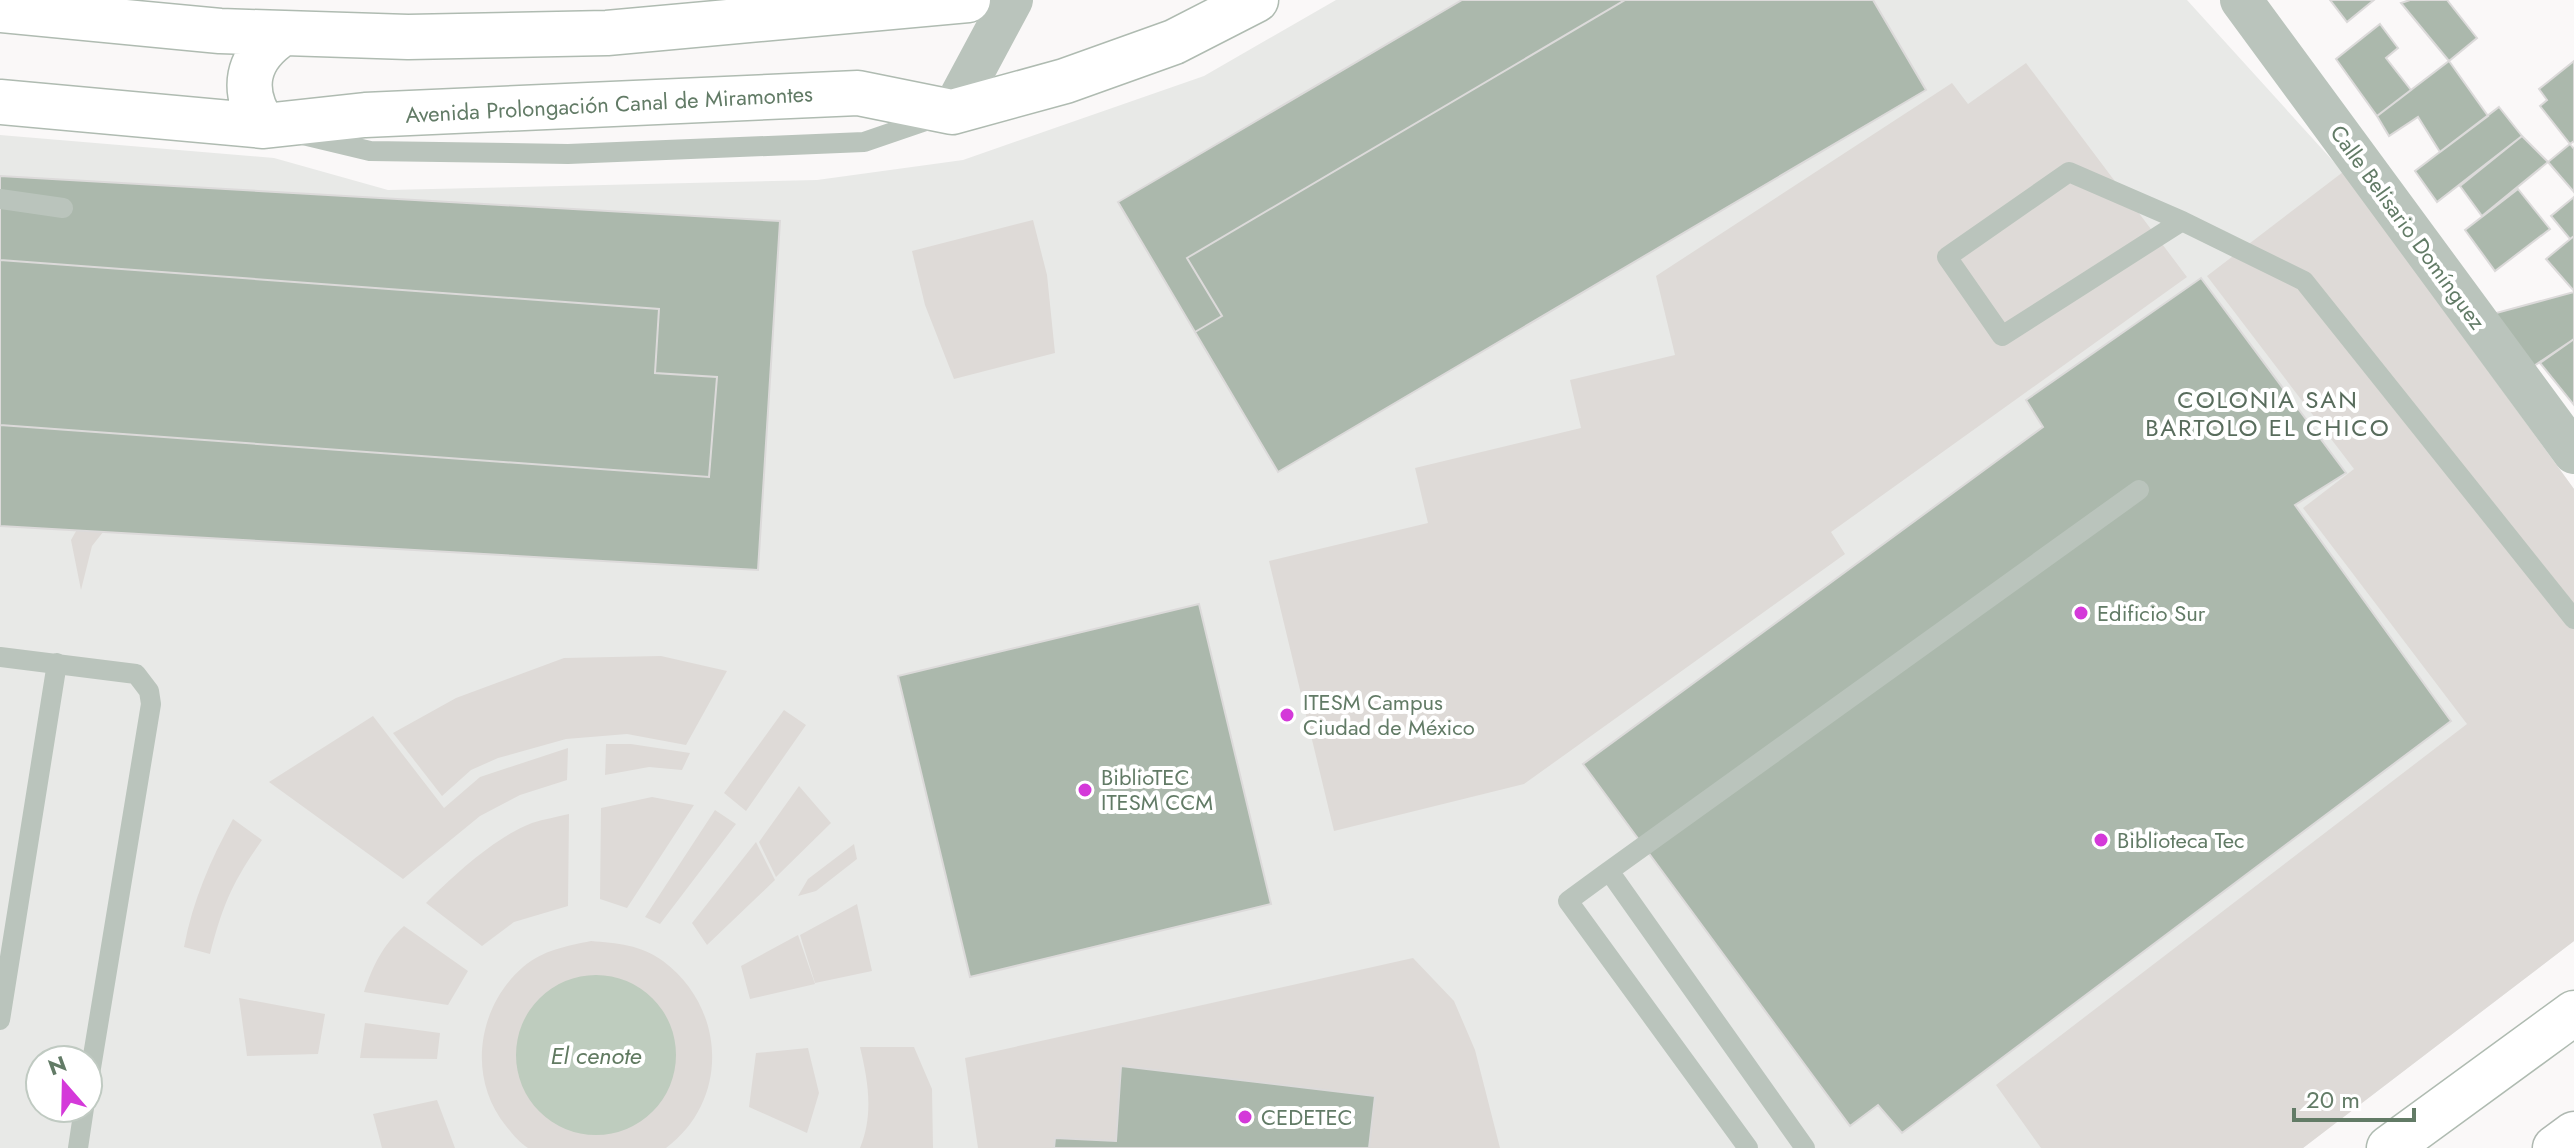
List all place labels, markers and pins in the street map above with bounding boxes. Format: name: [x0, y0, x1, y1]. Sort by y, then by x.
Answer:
place label: Edificio Sur: [2097, 597, 2206, 629]
marker: Edificio Sur: [2072, 604, 2090, 622]
place label: ITESM Campus Ciudad de México: [1303, 686, 1475, 743]
marker: ITESM Campus Ciudad de México: [1278, 706, 1296, 724]
place label: BiblioTEC ITESM CCM: [1101, 761, 1213, 818]
marker: BiblioTEC ITESM CCM: [1076, 781, 1094, 799]
place label: Biblioteca Tec: [2117, 824, 2245, 856]
marker: Biblioteca Tec: [2092, 831, 2110, 849]
place label: CEDETEC: [1261, 1101, 1353, 1133]
marker: CEDETEC: [1236, 1108, 1254, 1126]

